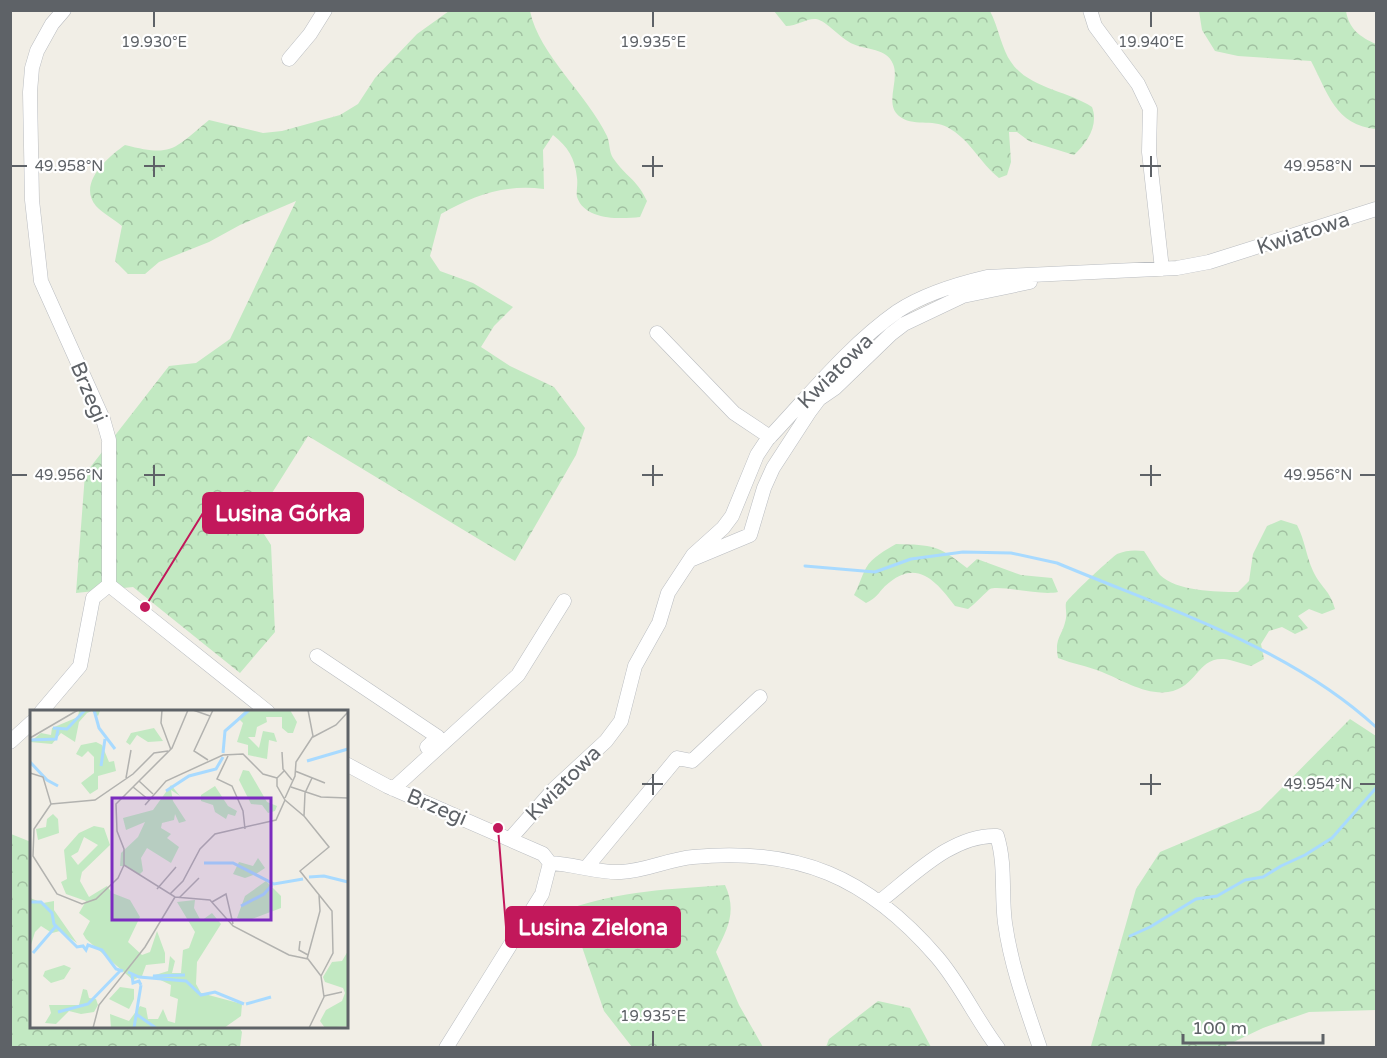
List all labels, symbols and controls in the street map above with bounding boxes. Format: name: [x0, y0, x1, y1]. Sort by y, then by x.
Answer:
text: 19.930°E: [121, 33, 187, 51]
text: 19.935°E: [620, 33, 686, 51]
text: 19.940°E: [1118, 33, 1184, 51]
text: 49.958°N: [35, 157, 103, 175]
text: 49.958°N: [1284, 157, 1352, 175]
street label: Kwiatowa: [1253, 207, 1353, 260]
street label: Kwiatowa: [792, 328, 878, 414]
street label: Brzegi: [65, 358, 112, 426]
text: 49.956°N: [35, 466, 103, 484]
text: 49.956°N: [1284, 466, 1352, 484]
callout: Lusina Górka: [203, 493, 363, 533]
text: Lusina Górka: [215, 501, 351, 527]
inset map: [30, 710, 348, 1028]
street label: Kwiatowa: [520, 740, 606, 826]
text: 49.954°N: [1284, 775, 1352, 793]
street label: Brzegi: [403, 784, 471, 831]
callout: Lusina Zielona: [506, 907, 680, 947]
text: Lusina Zielona: [518, 915, 668, 941]
text: 19.935°E: [620, 1007, 686, 1025]
scale bar: [1183, 1007, 1322, 1045]
text: 100 m: [1192, 1017, 1247, 1039]

